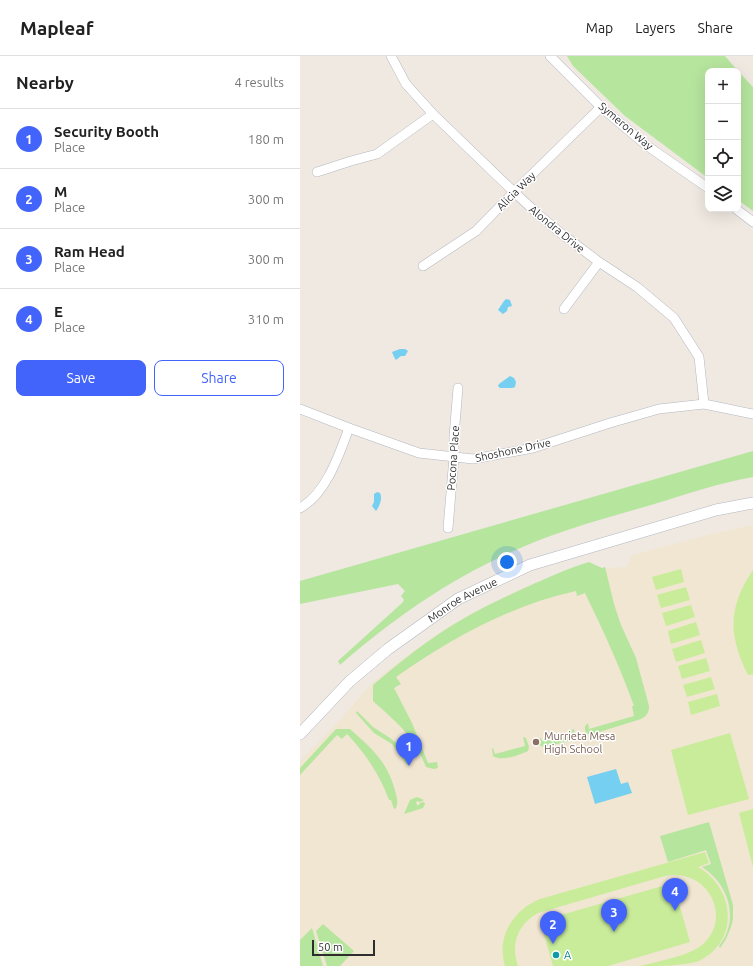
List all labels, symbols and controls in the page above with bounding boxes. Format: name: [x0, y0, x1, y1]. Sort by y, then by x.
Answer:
text: Mapleaf: [20, 17, 93, 39]
text: Map: [586, 20, 613, 36]
text: Layers: [635, 20, 675, 36]
text: Share: [697, 20, 733, 36]
map controls: [705, 68, 741, 212]
button: +: [705, 68, 741, 104]
text: Nearby: [16, 73, 74, 92]
text: 4 results: [234, 75, 284, 89]
street label: Symeron Way: [597, 100, 656, 153]
button: −: [705, 104, 741, 140]
text: Security Booth: [54, 123, 159, 140]
text: 1: [25, 132, 33, 146]
text: 180 m: [248, 132, 284, 146]
text: Place: [54, 140, 85, 154]
button: locate: [705, 140, 741, 176]
street label: Alicia Way: [494, 169, 538, 213]
button: layers: [705, 176, 741, 212]
text: M: [54, 183, 67, 200]
text: 2: [25, 192, 33, 206]
text: 300 m: [248, 192, 284, 206]
text: Place: [54, 200, 85, 214]
street label: Alondra Drive: [527, 203, 587, 255]
text: Ram Head: [54, 243, 125, 260]
text: 3: [25, 252, 33, 266]
text: 300 m: [248, 252, 284, 266]
text: Place: [54, 260, 85, 274]
text: E: [54, 303, 63, 320]
text: 4: [25, 312, 33, 326]
text: 310 m: [248, 312, 284, 326]
text: Place: [54, 320, 85, 334]
button: Save: [16, 360, 146, 396]
button: Share: [154, 360, 284, 396]
street label: Pocona Place: [445, 425, 461, 491]
street label: Shoshone Drive: [474, 436, 552, 464]
your location: [497, 552, 517, 572]
street label: Monroe Avenue: [425, 575, 499, 625]
place label: Murrieta Mesa High School: [544, 730, 615, 755]
pin: 1: [396, 733, 422, 766]
marker: Murrieta Mesa High School: [531, 737, 541, 747]
pin: 4: [662, 878, 688, 911]
pin: 3: [601, 899, 627, 932]
pin: 2: [540, 911, 566, 944]
scale bar: [312, 938, 375, 957]
text: 50 m: [318, 941, 342, 953]
place label: A: [564, 949, 572, 961]
marker: A: [551, 950, 561, 960]

